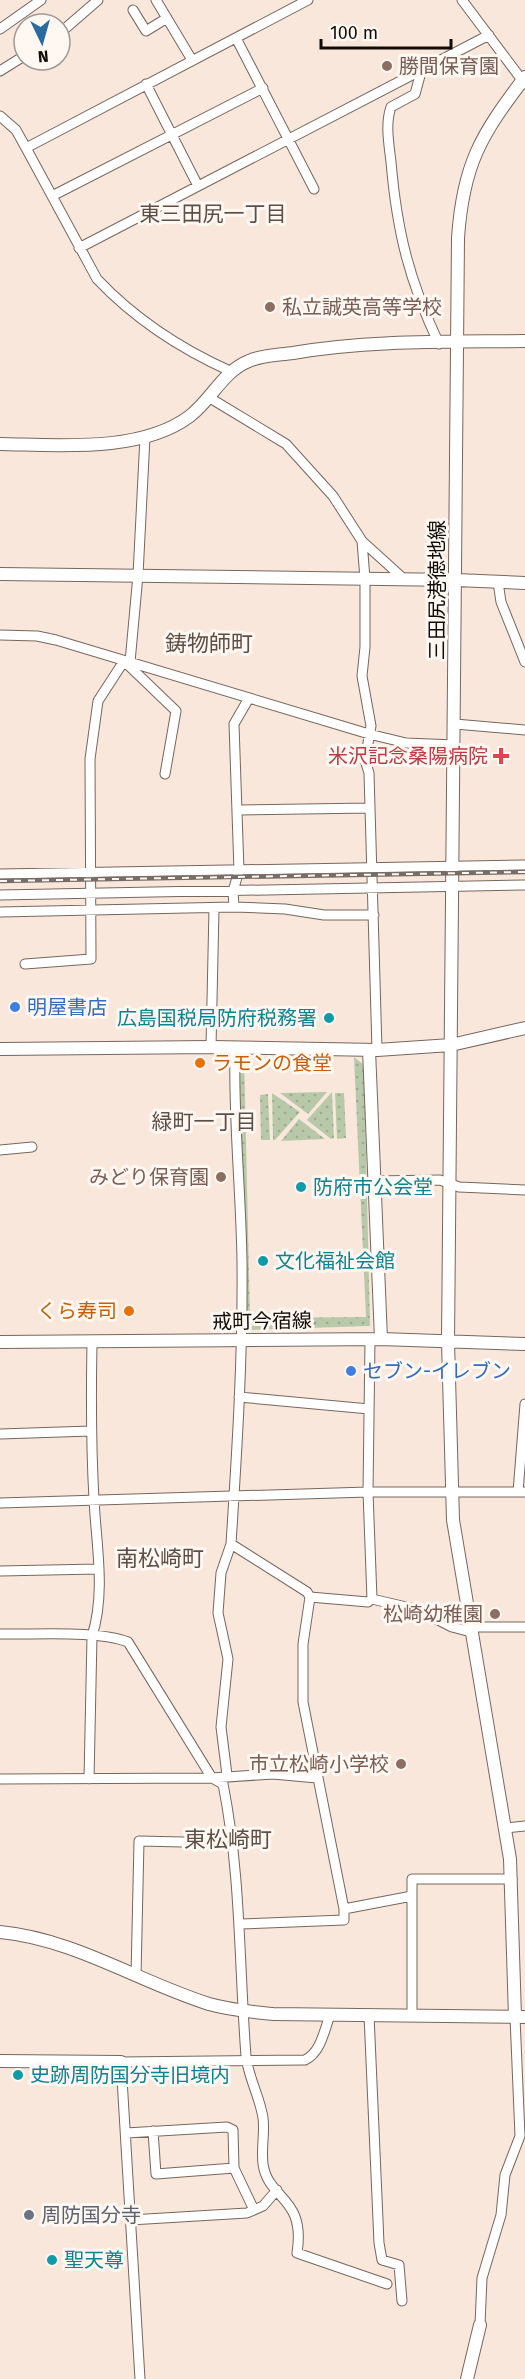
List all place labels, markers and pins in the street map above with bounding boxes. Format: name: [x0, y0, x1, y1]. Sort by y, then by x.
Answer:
place label: 勝間保育園: [399, 54, 499, 78]
marker: 勝間保育園: [380, 59, 394, 73]
place label: 私立誠英高等学校: [282, 295, 442, 319]
marker: 私立誠英高等学校: [263, 300, 277, 314]
place label: 米沢記念桑陽病院: [328, 744, 488, 768]
marker: 米沢記念桑陽病院: [492, 747, 510, 765]
place label: 明屋書店: [27, 995, 107, 1019]
marker: 明屋書店: [8, 1000, 22, 1014]
place label: 広島国税局防府税務署: [117, 1006, 317, 1030]
marker: 広島国税局防府税務署: [322, 1011, 336, 1025]
place label: ラモンの食堂: [212, 1051, 332, 1075]
marker: ラモンの食堂: [193, 1056, 207, 1070]
place label: みどり保育園: [89, 1165, 209, 1189]
marker: みどり保育園: [214, 1170, 228, 1184]
place label: 防府市公会堂: [313, 1175, 433, 1199]
marker: 防府市公会堂: [294, 1180, 308, 1194]
place label: 文化福祉会館: [275, 1249, 395, 1273]
marker: 文化福祉会館: [256, 1254, 270, 1268]
place label: くら寿司: [37, 1299, 117, 1323]
marker: くら寿司: [122, 1304, 136, 1318]
place label: セブン-イレブン: [363, 1359, 511, 1383]
marker: セブン-イレブン: [344, 1364, 358, 1378]
place label: 松崎幼稚園: [383, 1602, 483, 1626]
marker: 松崎幼稚園: [488, 1607, 502, 1621]
place label: 市立松崎小学校: [249, 1752, 389, 1776]
marker: 市立松崎小学校: [394, 1757, 408, 1771]
place label: 史跡周防国分寺旧境内: [30, 2063, 230, 2087]
marker: 史跡周防国分寺旧境内: [11, 2068, 25, 2082]
place label: 周防国分寺: [41, 2203, 141, 2227]
marker: 周防国分寺: [22, 2208, 36, 2222]
place label: 聖天尊: [64, 2248, 124, 2272]
marker: 聖天尊: [45, 2253, 59, 2267]

